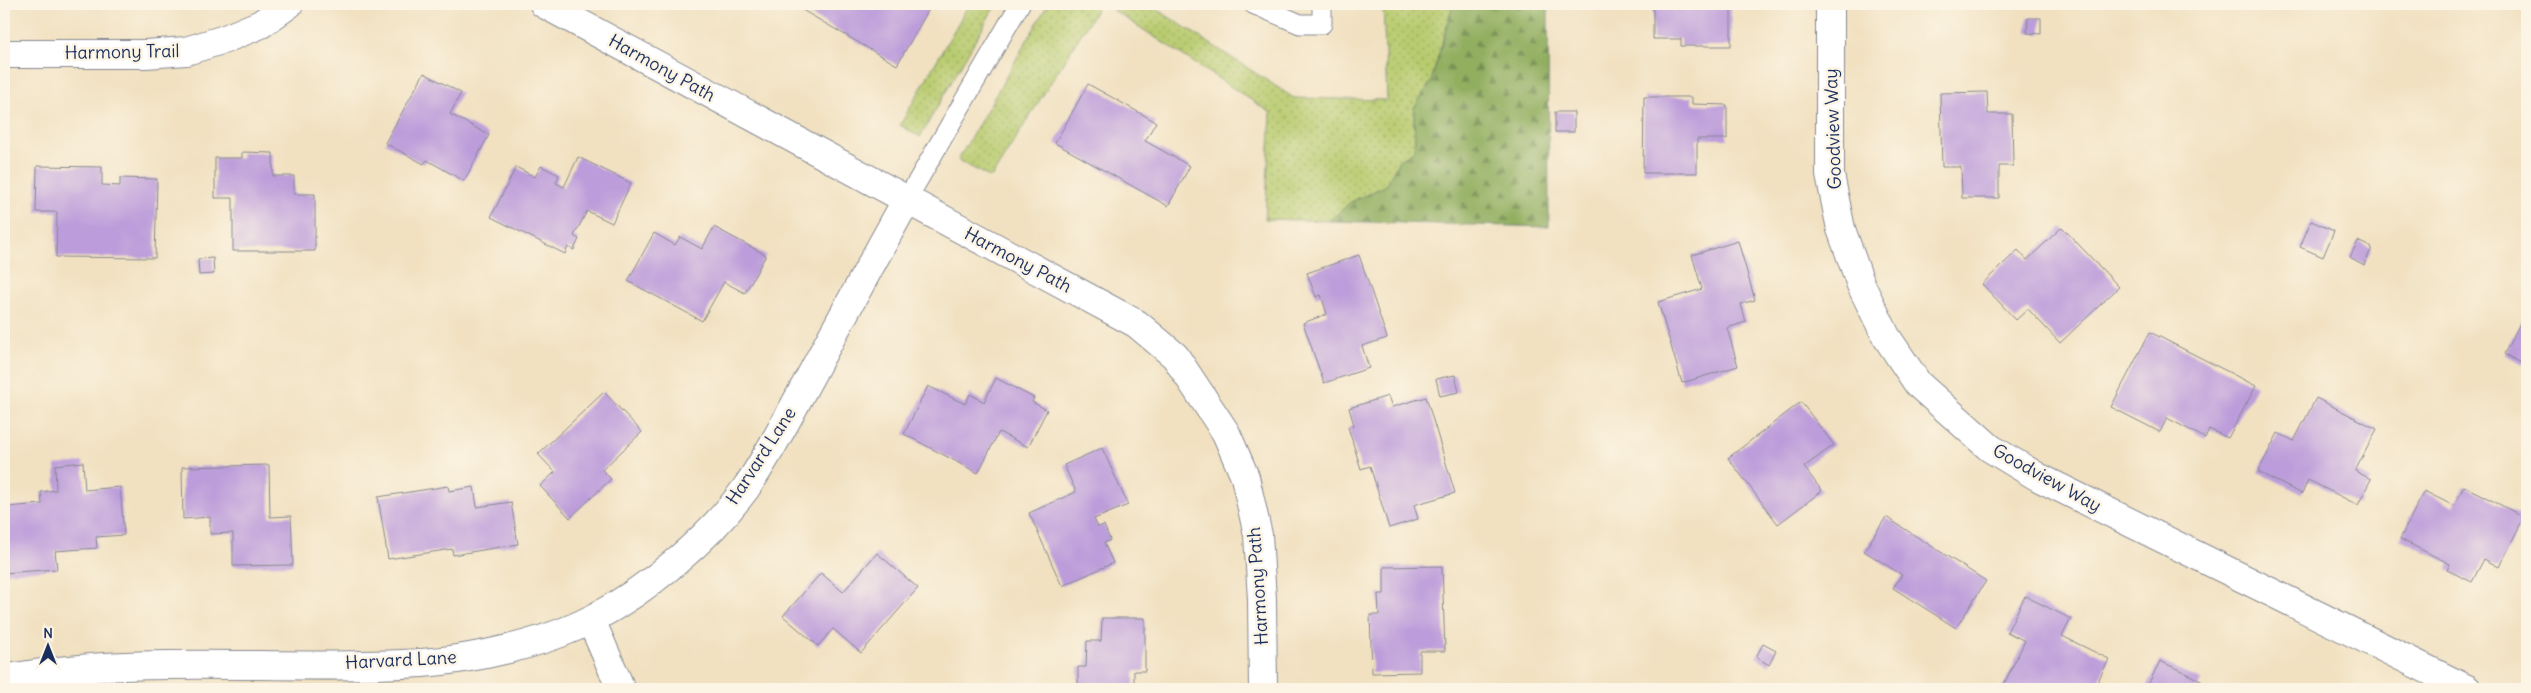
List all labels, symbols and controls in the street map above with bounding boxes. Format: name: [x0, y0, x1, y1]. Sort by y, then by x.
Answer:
street label: Harmony Path: [605, 29, 720, 106]
street label: Harmony Trail: [64, 39, 180, 64]
street label: Goodview Way: [1819, 68, 1846, 190]
street label: Harmony Path: [961, 222, 1076, 298]
street label: Harvard Lane: [721, 403, 801, 509]
street label: Goodview Way: [1989, 438, 2106, 517]
street label: Harmony Path: [1242, 526, 1273, 646]
north arrow: [22, 620, 72, 670]
text: N: [43, 624, 53, 642]
street label: Harvard Lane: [345, 645, 457, 674]

